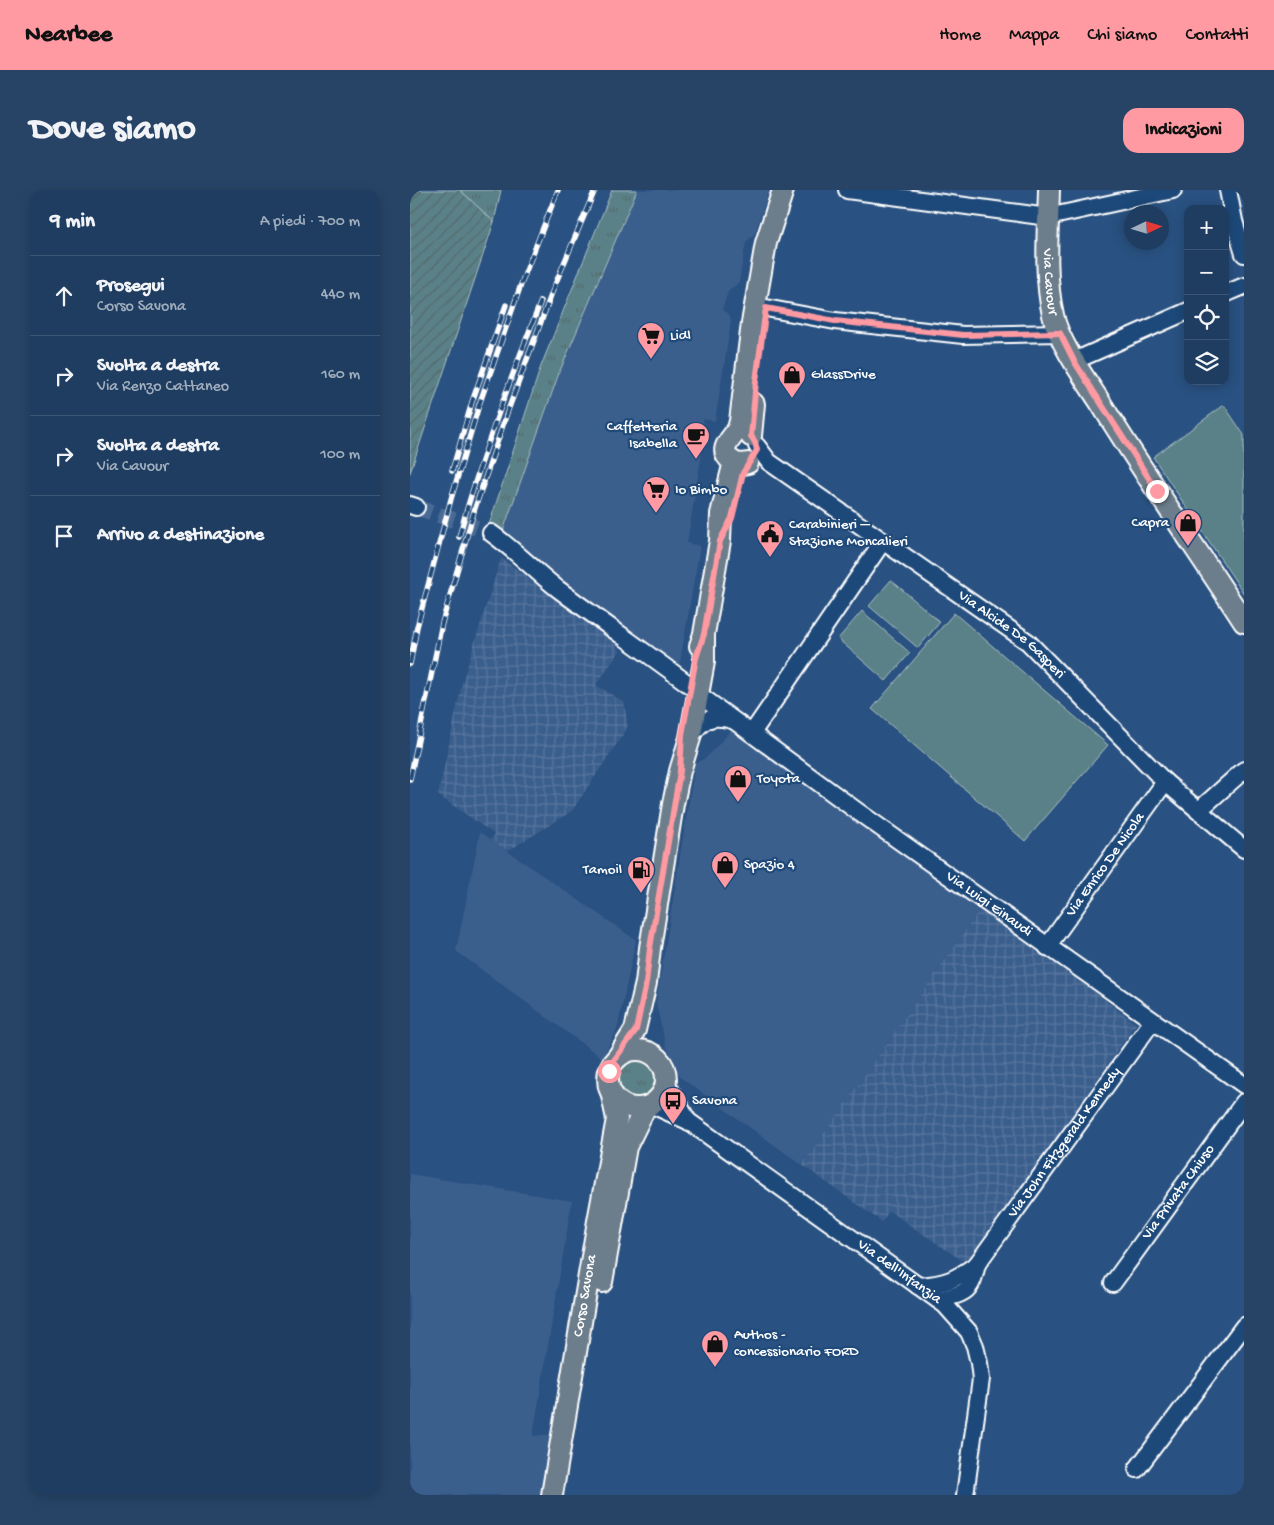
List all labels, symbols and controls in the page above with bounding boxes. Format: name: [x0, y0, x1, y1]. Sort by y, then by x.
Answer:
text: Nearbee: [25, 21, 112, 50]
text: Home: [939, 25, 981, 46]
text: Mappa: [1009, 25, 1059, 46]
text: Chi siamo: [1087, 25, 1157, 46]
text: Contatti: [1185, 25, 1249, 46]
button: Indicazioni: [1123, 108, 1244, 153]
text: Dove siamo: [30, 110, 196, 151]
north arrow: [1124, 205, 1169, 250]
map controls: [1184, 205, 1229, 385]
button: +: [1184, 205, 1229, 250]
text: 9 min: [50, 210, 95, 235]
text: A piedi · 700 m: [260, 213, 360, 232]
street label: Via Cavour: [1038, 248, 1062, 318]
button: −: [1184, 250, 1229, 295]
text: Prosegui: [97, 275, 165, 298]
icon: ahead: [50, 282, 78, 310]
text: 440 m: [321, 286, 360, 305]
button: locate: [1184, 295, 1229, 340]
text: Corso Savona: [97, 298, 186, 317]
supermarket icon: Lidl: [636, 321, 666, 360]
place label: Lidl: [670, 327, 691, 345]
button: layers: [1184, 340, 1229, 385]
text: Svolta a destra: [97, 355, 219, 378]
shop icon: GlassDrive: [777, 360, 807, 399]
icon: right: [50, 362, 78, 390]
text: 160 m: [321, 366, 360, 385]
place label: GlassDrive: [811, 366, 876, 384]
text: Via Renzo Cattaneo: [97, 378, 229, 397]
place label: Caffetteria Isabella: [607, 418, 678, 453]
cafe icon: Caffetteria Isabella: [681, 421, 711, 460]
text: Svolta a destra: [97, 435, 219, 458]
icon: right: [50, 442, 78, 470]
text: 100 m: [320, 446, 360, 465]
text: Via Cavour: [97, 458, 168, 477]
supermarket icon: Io Bimbo: [641, 475, 671, 514]
route end: [1146, 480, 1169, 503]
place label: Io Bimbo: [675, 481, 727, 499]
shop icon: Capra: [1173, 508, 1203, 547]
place label: Capra: [1132, 514, 1170, 532]
place label: Carabinieri – Stazione Moncalieri: [789, 516, 908, 551]
public building icon: Carabinieri – Stazione Moncalieri: [755, 519, 785, 558]
icon: arrive: [50, 522, 78, 550]
text: Arrivo a destinazione: [97, 524, 264, 547]
street label: Via Alcide De Gasperi: [953, 586, 1069, 683]
shop icon: Toyota: [723, 764, 753, 803]
place label: Toyota: [756, 770, 801, 788]
street label: Via Enrico De Nicola: [1062, 809, 1149, 921]
shop icon: Spazio 4: [710, 850, 740, 889]
fuel station icon: Tamoil: [626, 855, 656, 894]
place label: Spazio 4: [744, 856, 795, 874]
place label: Tamoil: [582, 861, 622, 879]
street label: Via Luigi Einaudi: [941, 867, 1036, 941]
route start: [598, 1060, 621, 1083]
street label: Via John Fitzgerald Kennedy: [1004, 1063, 1126, 1222]
bus stop icon: Savona: [658, 1086, 688, 1125]
place label: Savona: [692, 1092, 738, 1110]
street label: Via Privata Chiuso: [1138, 1141, 1219, 1244]
street label: Via dell'Infanzia: [853, 1235, 945, 1309]
street label: Corso Savona: [570, 1253, 601, 1338]
place label: Authos - concessionario FORD: [734, 1326, 859, 1361]
shop icon: Authos - concessionario FORD: [700, 1329, 730, 1368]

